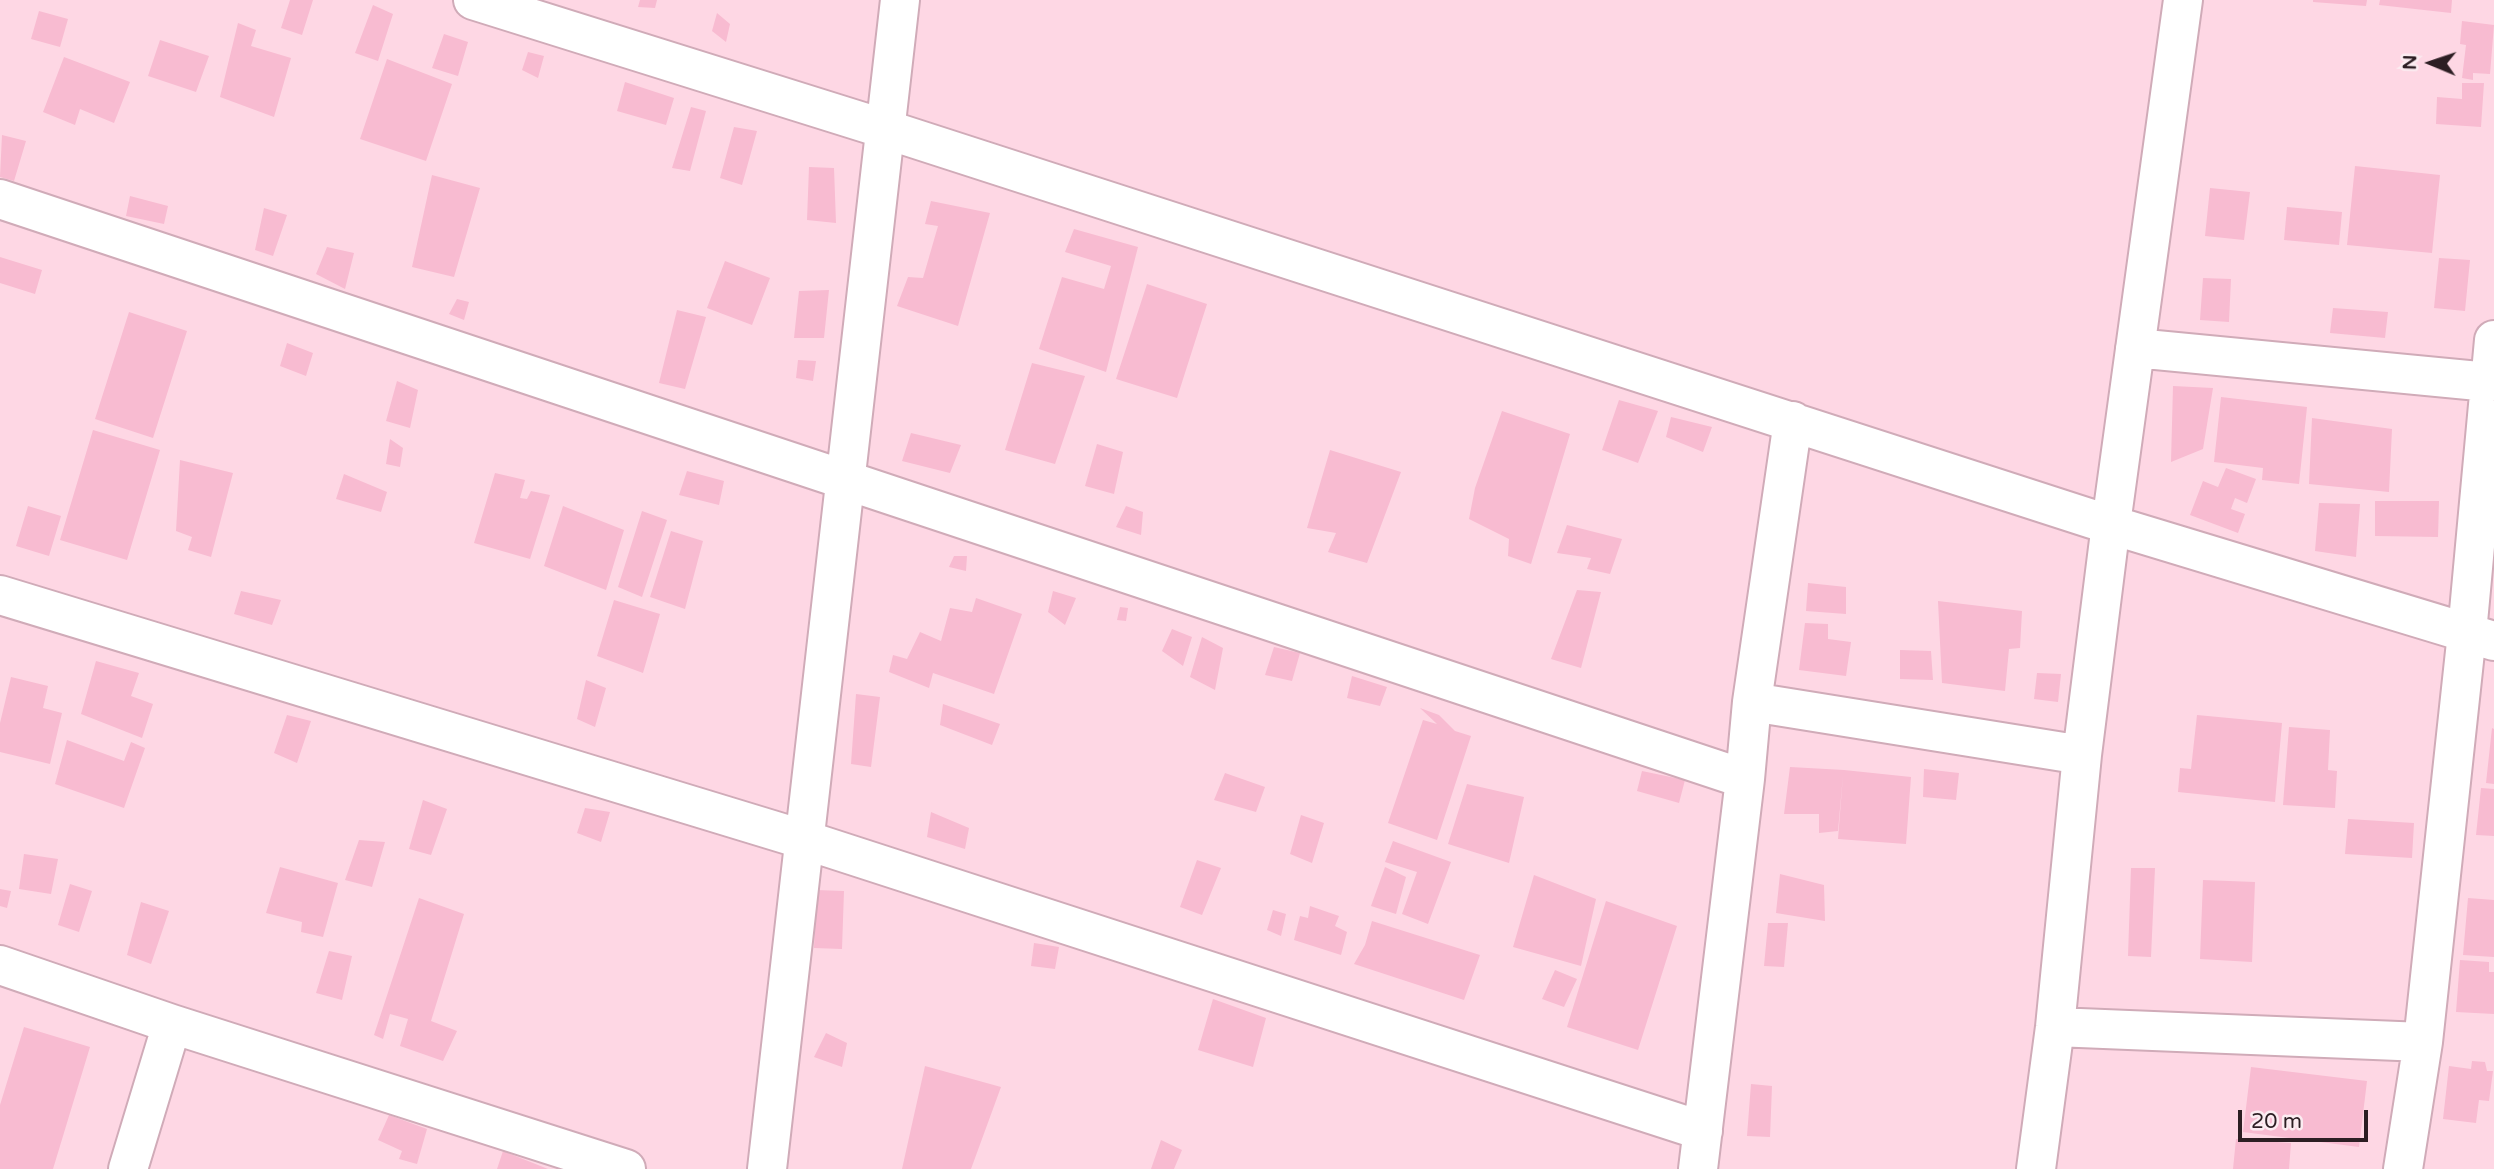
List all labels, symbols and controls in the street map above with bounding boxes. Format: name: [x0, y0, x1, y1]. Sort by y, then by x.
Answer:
north arrow: [2396, 28, 2466, 98]
text: N: [2399, 54, 2421, 70]
scale bar: [2242, 1096, 2372, 1140]
text: 20 m: [2251, 1109, 2302, 1134]

